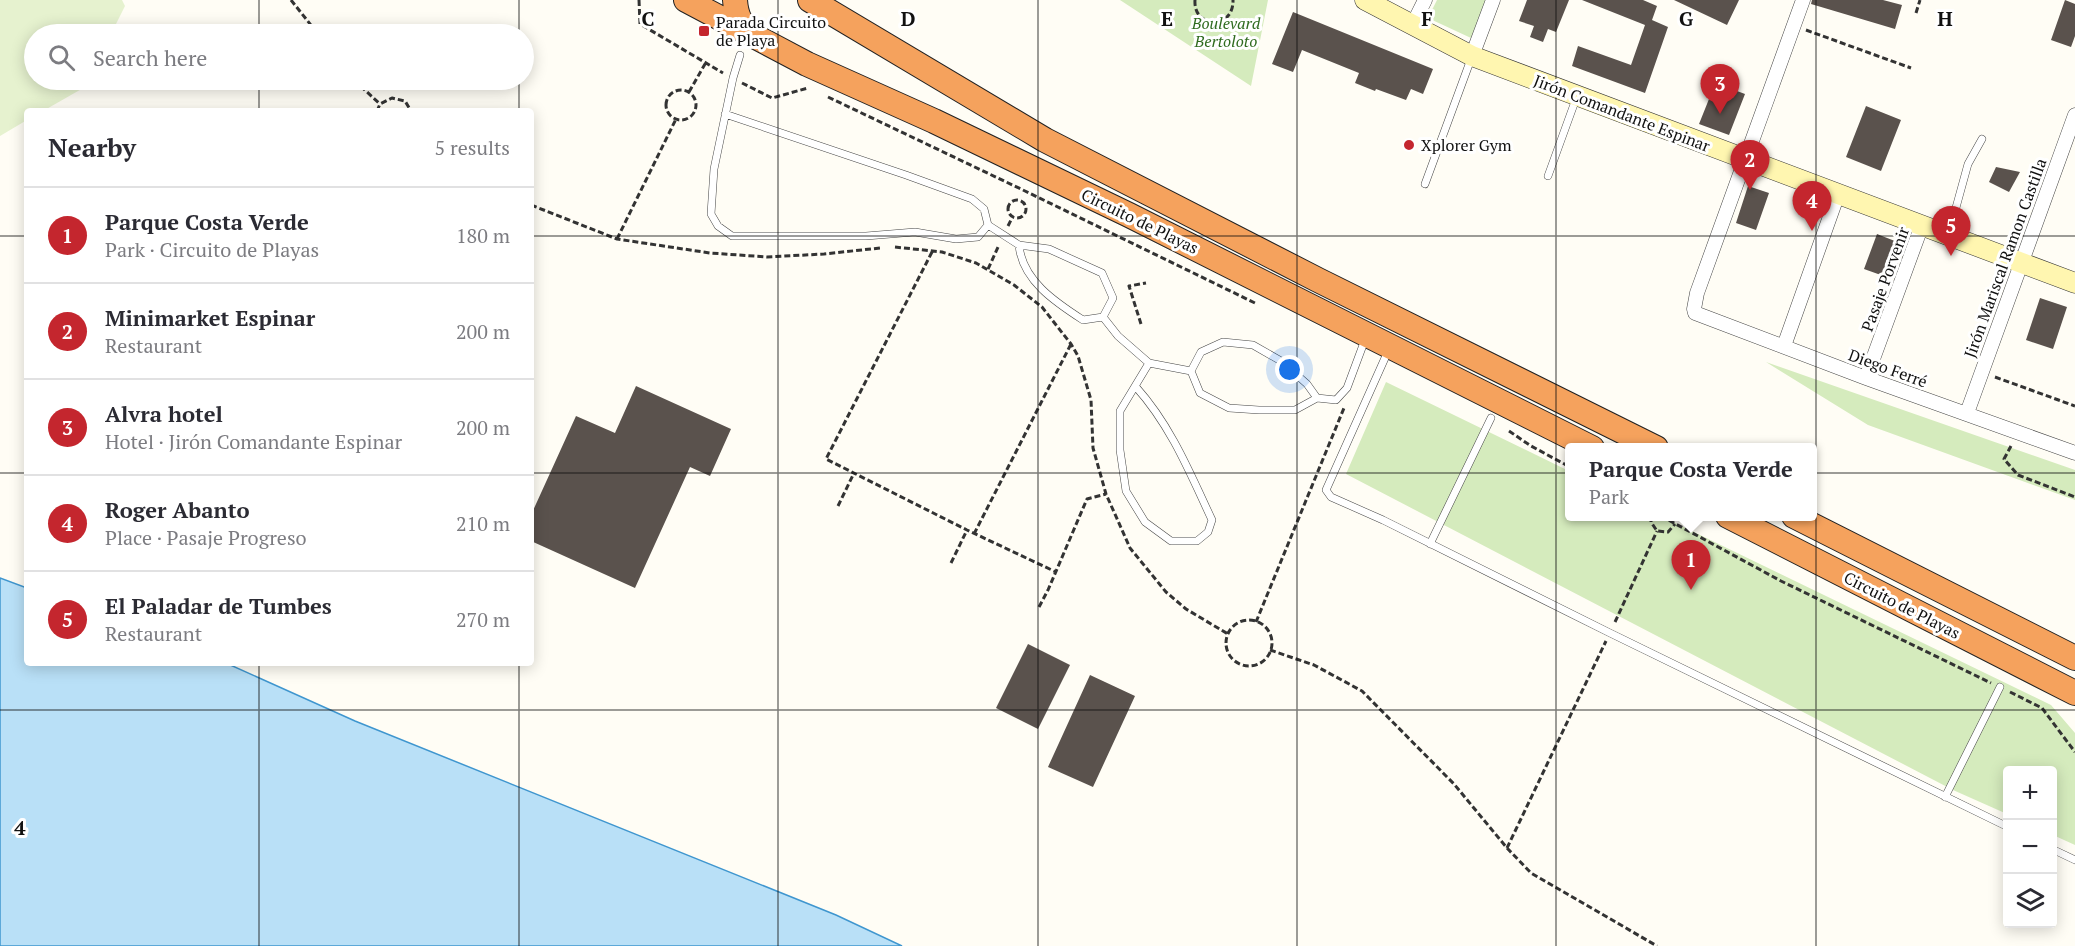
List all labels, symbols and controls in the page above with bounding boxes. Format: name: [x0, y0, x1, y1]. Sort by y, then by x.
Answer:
text: C: [641, 5, 655, 32]
text: D: [901, 5, 915, 32]
text: E: [1161, 5, 1173, 32]
text: F: [1421, 5, 1433, 32]
text: G: [1679, 5, 1693, 32]
text: H: [1937, 5, 1953, 32]
place label: Parada Circuito de Playa: [716, 11, 826, 51]
park label: Boulevard Bertoloto: [1191, 12, 1261, 52]
search box: [24, 24, 534, 90]
marker: Parada Circuito de Playa: [697, 24, 711, 38]
icon: search: [45, 41, 78, 74]
text: Search here: [93, 43, 207, 72]
pin: 3: [1700, 64, 1740, 114]
street label: Jirón Comandante Espinar: [1531, 69, 1714, 157]
text: Nearby: [48, 130, 136, 164]
text: 5 results: [435, 134, 510, 161]
place label: Xplorer Gym: [1421, 134, 1512, 156]
marker: Xplorer Gym: [1402, 138, 1416, 152]
pin: 2: [1730, 140, 1770, 190]
street label: Jirón Mariscal Ramon Castilla: [1959, 155, 2051, 361]
pin: 4: [1792, 182, 1832, 231]
street label: Circuito de Playas: [1078, 183, 1202, 259]
pin: 5: [1932, 206, 1970, 256]
text: Parque Costa Verde: [105, 207, 309, 236]
text: 1: [62, 222, 73, 249]
text: 180 m: [456, 222, 510, 249]
street label: Pasaje Porvenir: [1856, 223, 1914, 334]
text: Park · Circuito de Playas: [105, 236, 319, 263]
text: Minimarket Espinar: [105, 303, 315, 332]
text: 2: [62, 318, 73, 345]
text: 200 m: [456, 318, 510, 345]
text: Restaurant: [105, 332, 202, 359]
street label: Diego Ferré: [1846, 344, 1930, 392]
your location: [1275, 355, 1304, 384]
text: Alvra hotel: [105, 399, 223, 428]
text: 3: [62, 414, 73, 441]
text: 200 m: [456, 414, 510, 441]
text: Hotel · Jirón Comandante Espinar: [105, 428, 402, 455]
popup: [1565, 443, 1817, 521]
text: Parque Costa Verde: [1589, 454, 1793, 483]
text: Park: [1589, 483, 1629, 510]
text: Roger Abanto: [105, 495, 250, 524]
text: 4: [62, 510, 73, 537]
text: 210 m: [456, 510, 510, 537]
text: Place · Pasaje Progreso: [105, 524, 307, 551]
pin: 1: [1672, 540, 1710, 590]
street label: Circuito de Playas: [1840, 566, 1964, 644]
text: El Paladar de Tumbes: [105, 591, 332, 620]
text: 5: [62, 606, 73, 633]
text: 270 m: [456, 606, 510, 633]
text: Restaurant: [105, 620, 202, 647]
map controls: [2003, 766, 2057, 928]
button: +: [2003, 766, 2057, 820]
text: 4: [14, 814, 26, 841]
button: −: [2003, 820, 2057, 874]
button: layers: [2003, 874, 2057, 928]

